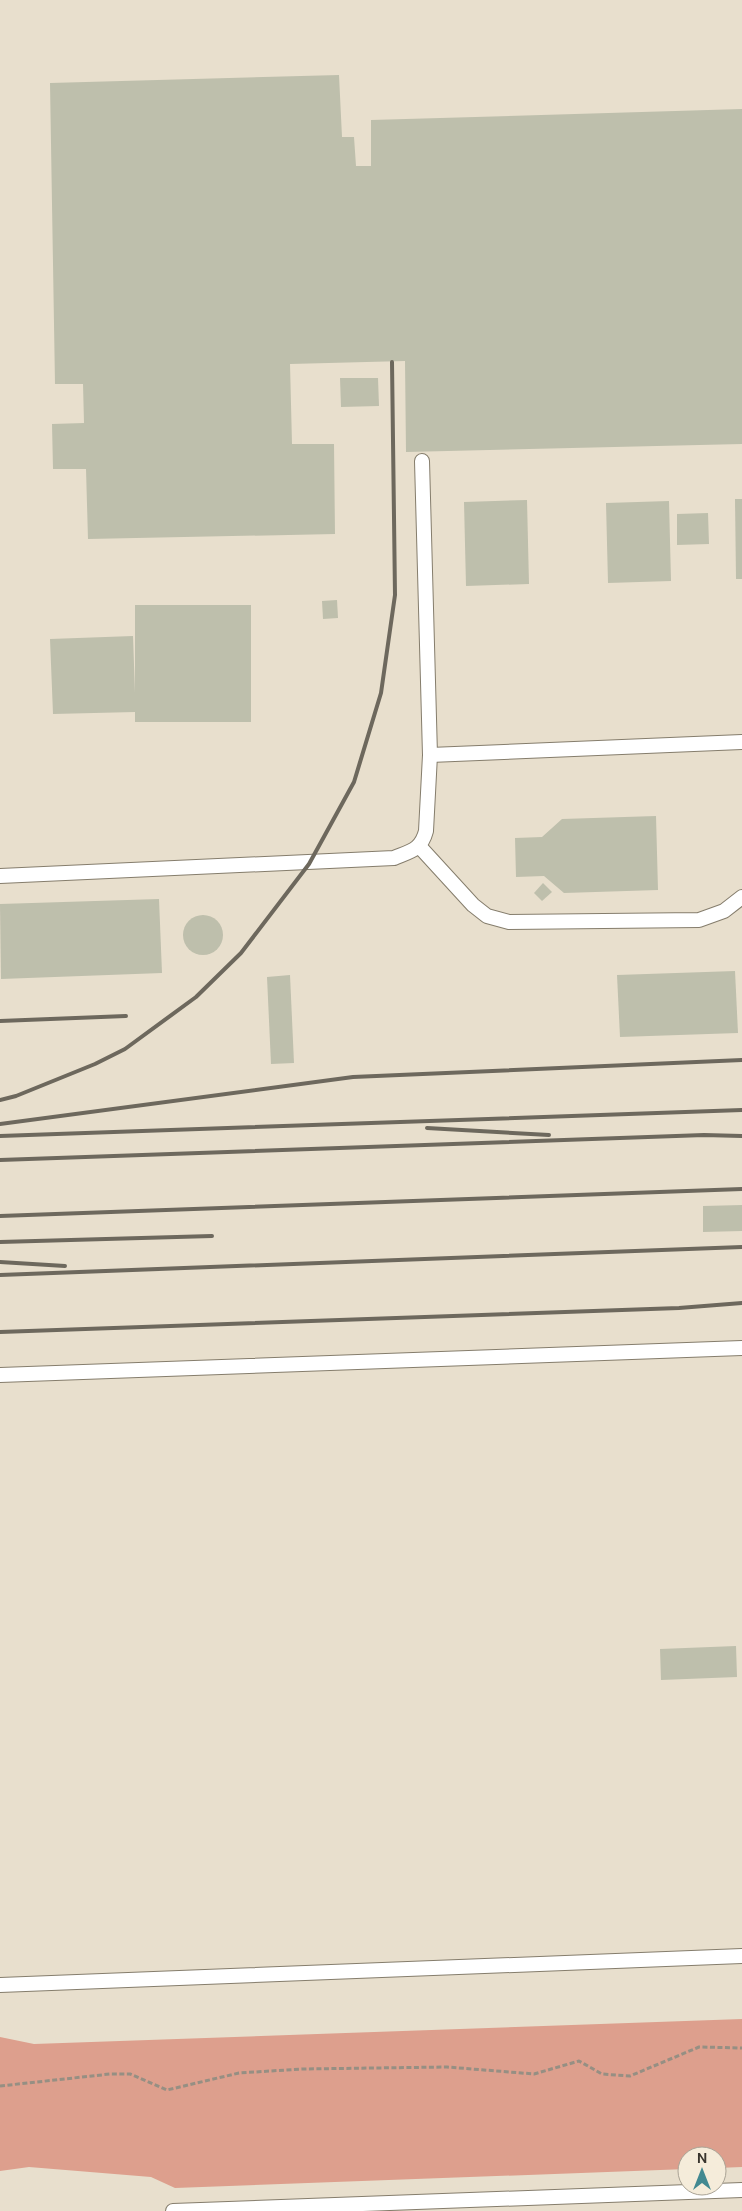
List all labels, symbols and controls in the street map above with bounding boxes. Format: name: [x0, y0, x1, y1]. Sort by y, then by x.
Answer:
north arrow: [677, 2146, 727, 2196]
text: N: [697, 2149, 707, 2167]

